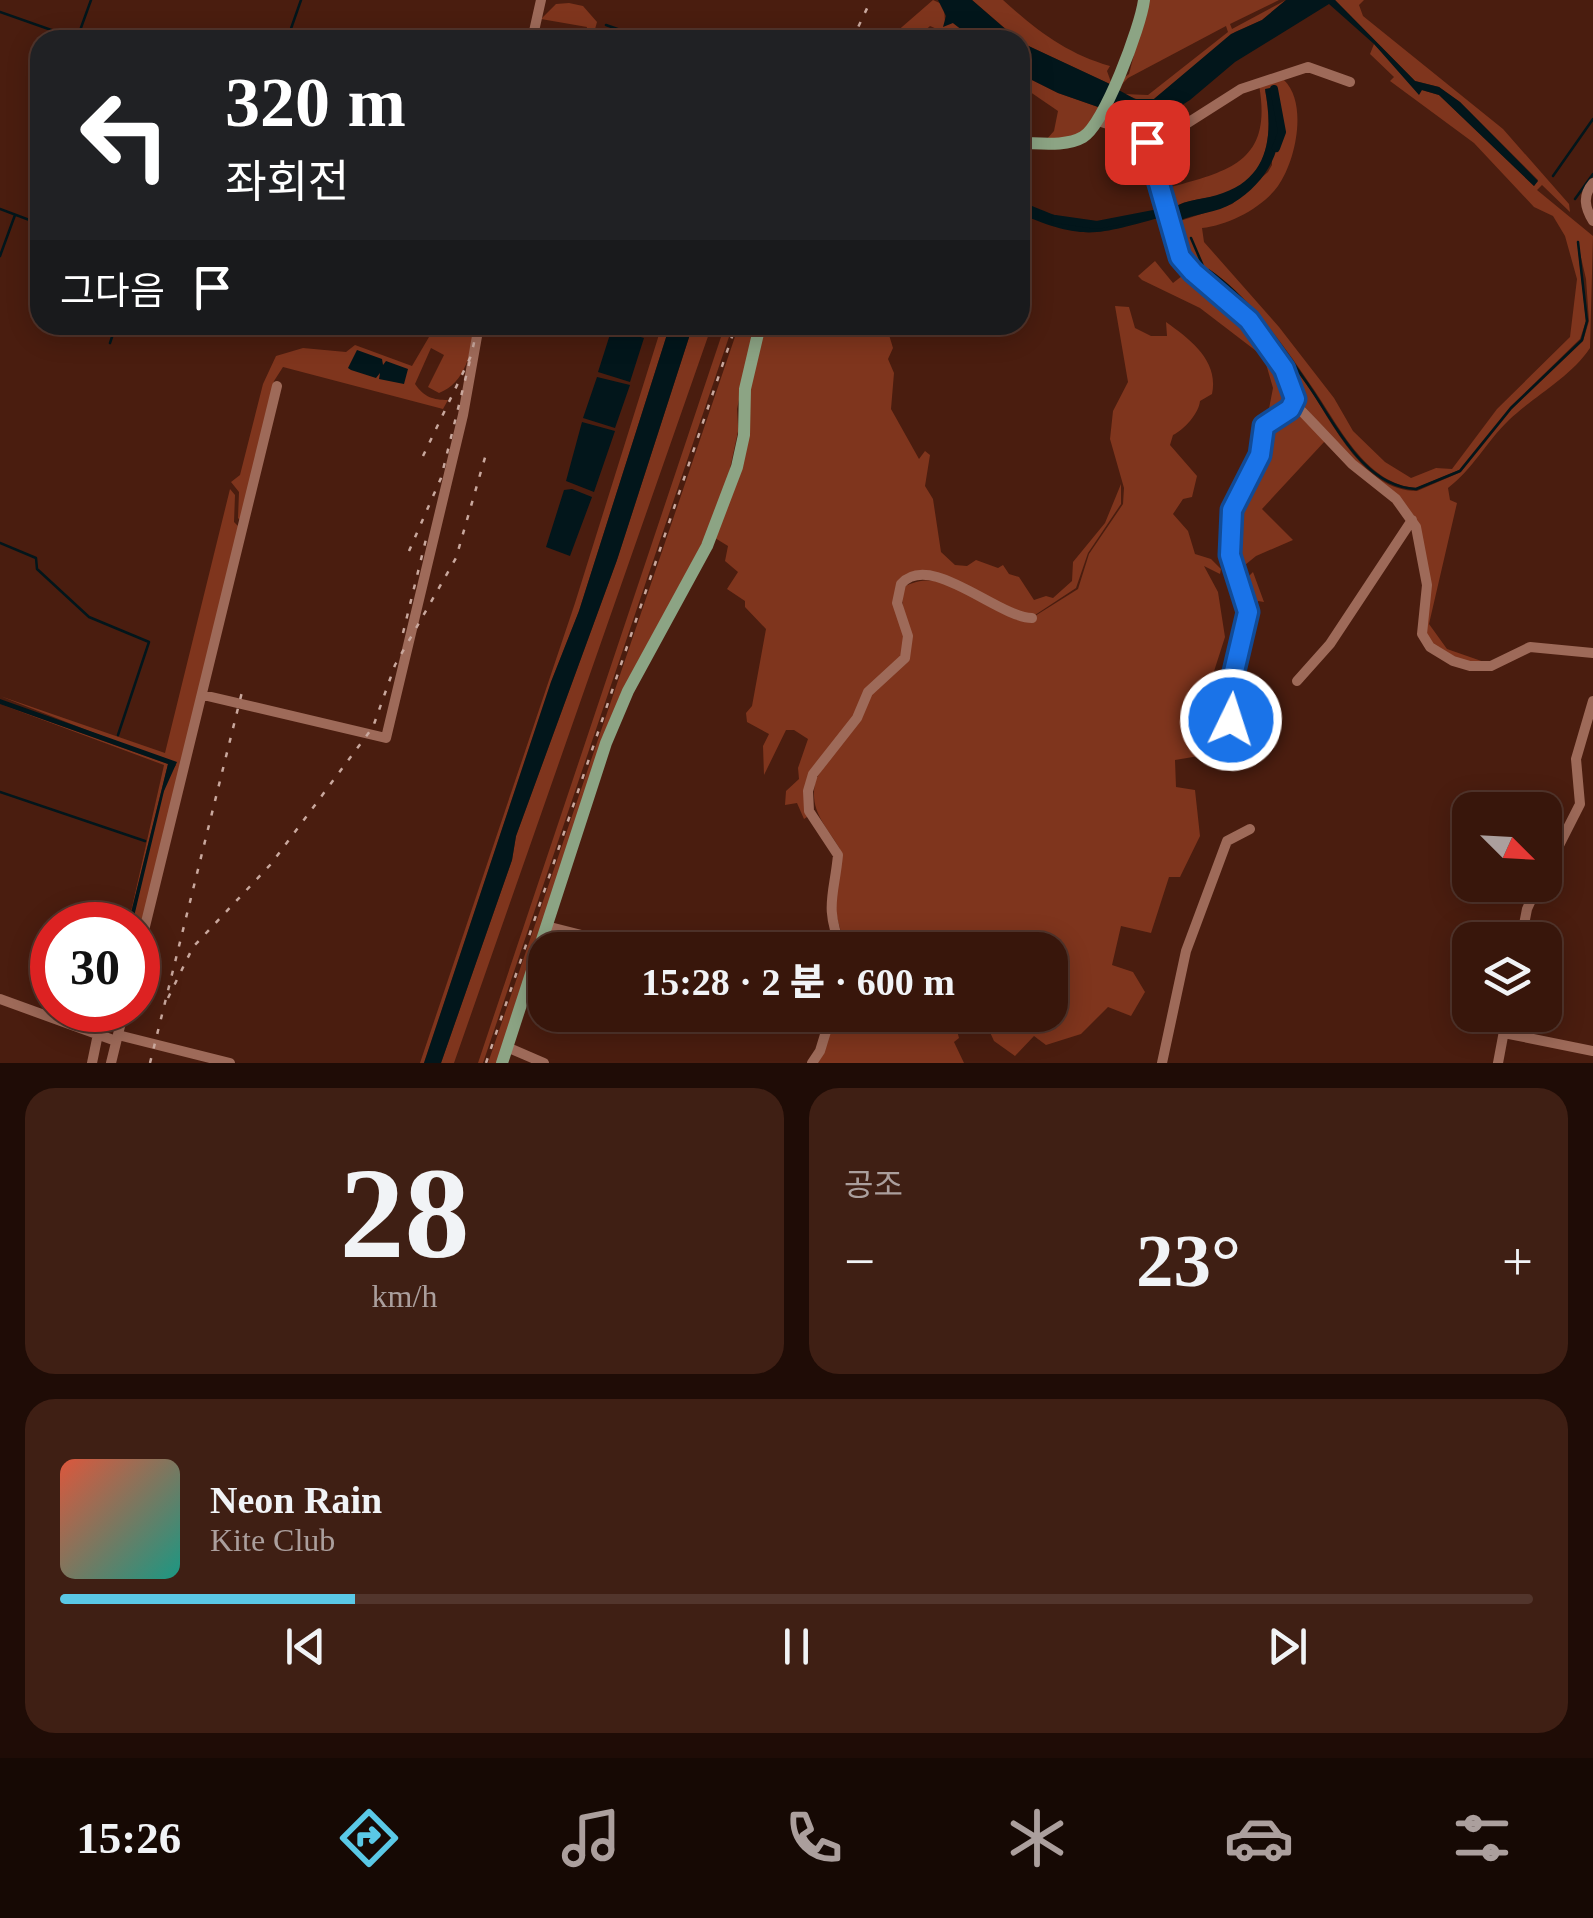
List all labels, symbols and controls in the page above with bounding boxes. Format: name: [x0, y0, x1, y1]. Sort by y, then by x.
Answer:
text: 320 m: [225, 64, 406, 141]
icon: left: [60, 70, 190, 200]
pin: [1105, 100, 1190, 185]
icon: arrive: [1120, 115, 1175, 170]
text: 좌회전: [225, 157, 349, 207]
icon: arrive: [185, 260, 240, 315]
text: 그다음: [60, 270, 165, 312]
position arrow: [1179, 668, 1283, 772]
north arrow: [1452, 792, 1562, 902]
map controls: [1452, 792, 1562, 1032]
speed limit sign: 30: [30, 902, 160, 1032]
button: layers: [1452, 922, 1562, 1032]
text: 15:28 · 2 분 · 600 m: [641, 961, 955, 1003]
text: 28: [340, 1141, 470, 1285]
text: 공조: [844, 1167, 903, 1203]
text: 23°: [1136, 1219, 1241, 1302]
text: −: [844, 1231, 875, 1292]
text: +: [1502, 1231, 1533, 1292]
text: km/h: [372, 1278, 437, 1314]
text: Neon Rain: [210, 1479, 382, 1521]
text: Kite Club: [210, 1522, 335, 1558]
icon: previous: [278, 1619, 333, 1674]
icon: pause: [769, 1619, 824, 1674]
icon: next: [1260, 1619, 1315, 1674]
icon: directions: [334, 1803, 404, 1873]
icon: music: [556, 1803, 626, 1873]
icon: phone: [779, 1803, 849, 1873]
icon: climate: [1002, 1803, 1072, 1873]
icon: car: [1224, 1803, 1294, 1873]
icon: filters: [1447, 1803, 1517, 1873]
text: 15:26: [76, 1813, 181, 1863]

